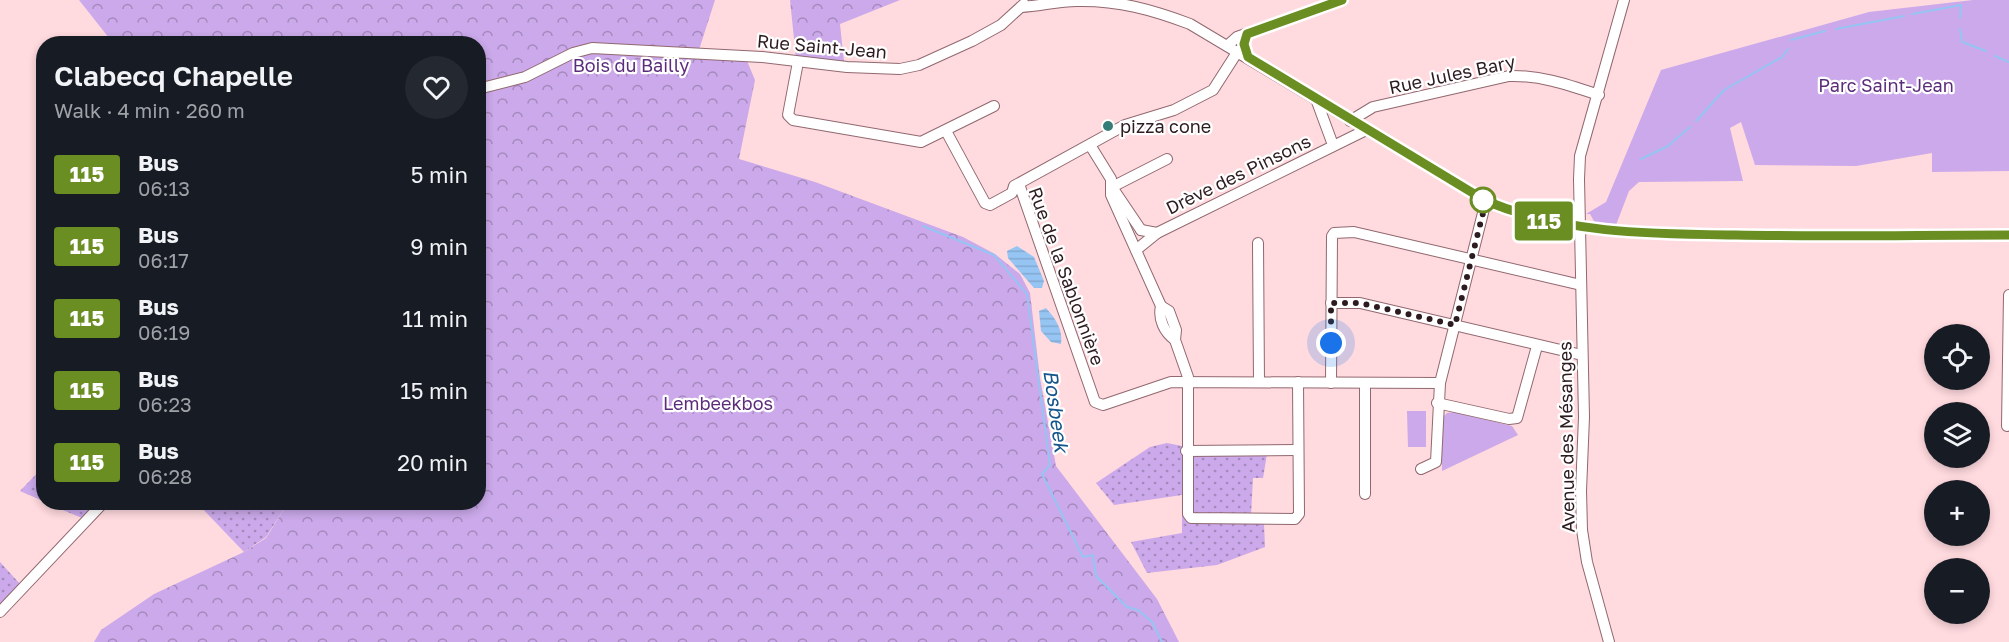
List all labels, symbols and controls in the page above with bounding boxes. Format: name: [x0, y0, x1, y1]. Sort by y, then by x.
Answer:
street label: Rue Saint-Jean: [756, 29, 888, 63]
street label: Rue Jules Bary: [1387, 50, 1517, 98]
park label: Bois du Bailly: [573, 54, 689, 76]
button: heart: [405, 56, 468, 119]
text: Clabecq Chapelle: [54, 59, 293, 92]
park label: Parc Saint-Jean: [1818, 74, 1954, 96]
text: Walk · 4 min · 260 m: [54, 98, 245, 122]
place label: pizza cone: [1120, 115, 1211, 137]
marker: pizza cone: [1101, 119, 1115, 133]
street label: Drève des Pinsons: [1162, 129, 1314, 219]
text: Bus: [138, 149, 179, 176]
text: 115: [70, 161, 104, 187]
text: 5 min: [411, 161, 468, 188]
text: 06:13: [138, 176, 190, 200]
street label: Rue de la Sablonnière: [1025, 184, 1109, 368]
unlabelled marker: [1470, 187, 1496, 213]
line badge: 115: [1510, 202, 1578, 240]
text: 115: [1527, 208, 1561, 234]
text: Bus: [138, 221, 179, 248]
text: 115: [70, 233, 104, 259]
text: 9 min: [410, 233, 468, 260]
text: 06:17: [138, 248, 189, 272]
text: Bus: [138, 293, 179, 320]
text: 115: [70, 305, 104, 331]
text: 11 min: [402, 305, 468, 332]
text: 06:19: [138, 320, 190, 344]
map controls: [1924, 324, 1990, 624]
button: locate: [1924, 324, 1990, 390]
your location: [1316, 328, 1346, 358]
street label: Avenue des Mésanges: [1553, 341, 1579, 533]
text: Bus: [138, 365, 179, 392]
water label: Bosbeek: [1039, 368, 1075, 456]
text: 115: [70, 377, 104, 403]
text: 15 min: [400, 377, 468, 404]
text: 06:23: [138, 392, 192, 416]
park label: Lembeekbos: [663, 392, 773, 414]
button: layers: [1924, 402, 1990, 468]
text: Bus: [138, 437, 179, 464]
text: 115: [70, 449, 104, 475]
text: 20 min: [397, 449, 468, 476]
text: 06:28: [138, 464, 192, 488]
button: +: [1924, 480, 1990, 546]
button: −: [1924, 558, 1990, 624]

